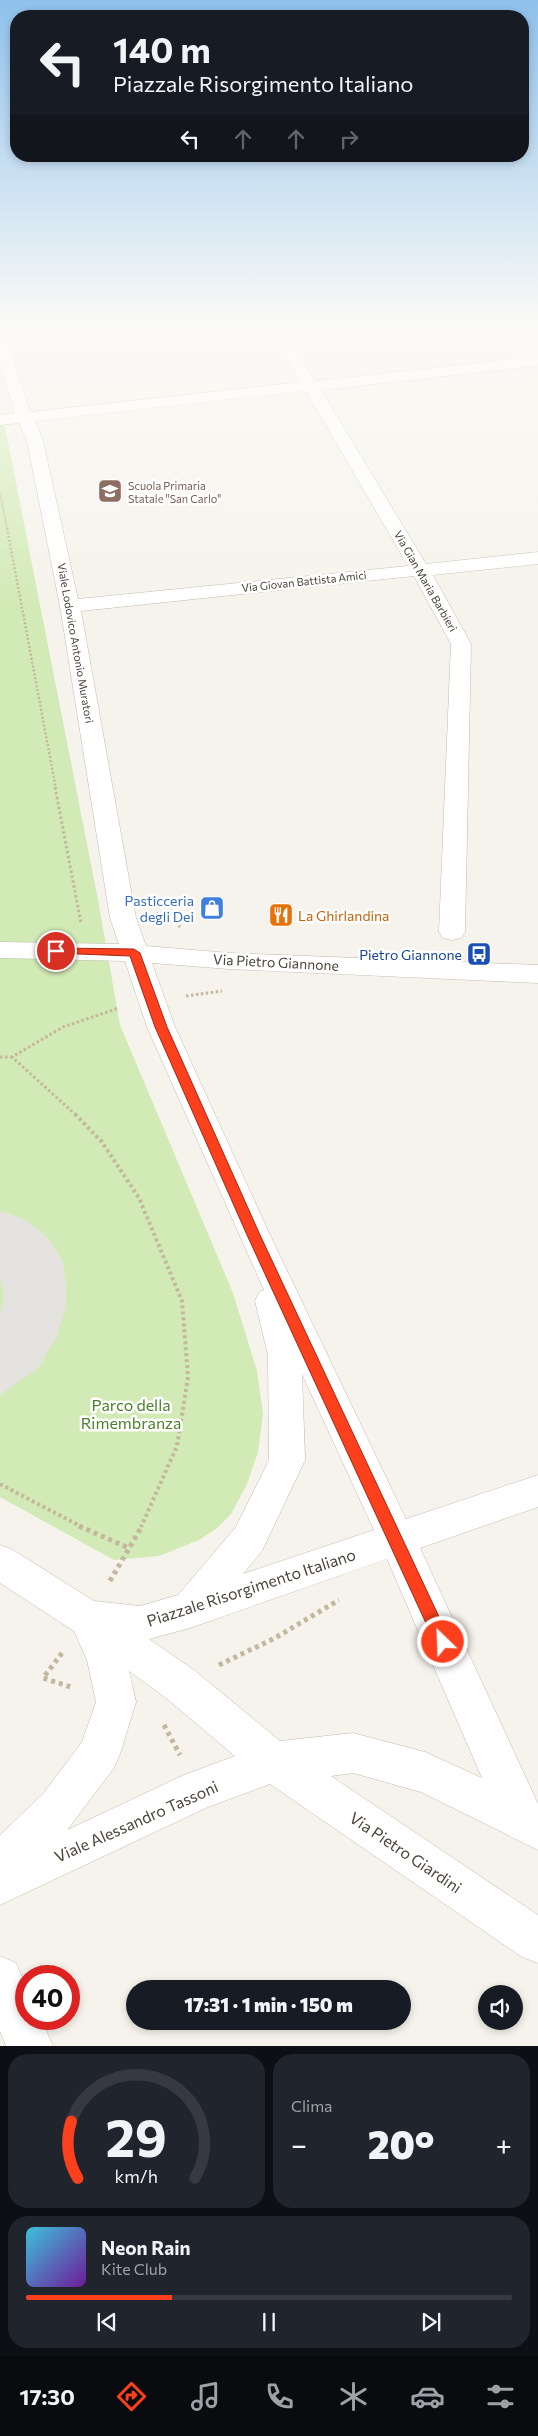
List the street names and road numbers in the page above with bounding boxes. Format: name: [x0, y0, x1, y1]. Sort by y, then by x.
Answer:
street label: Via Gian Maria Barbieri: [392, 528, 460, 634]
street label: Viale Lodovico Antonio Muratori: [55, 562, 97, 724]
street label: Via Giovan Battista Amici: [241, 568, 367, 594]
street label: Via Pietro Giannone: [213, 950, 339, 974]
street label: Piazzale Risorgimento Italiano: [144, 1544, 358, 1630]
street label: Viale Alessandro Tassoni: [51, 1776, 221, 1866]
street label: Via Pietro Giardini: [346, 1807, 466, 1897]

